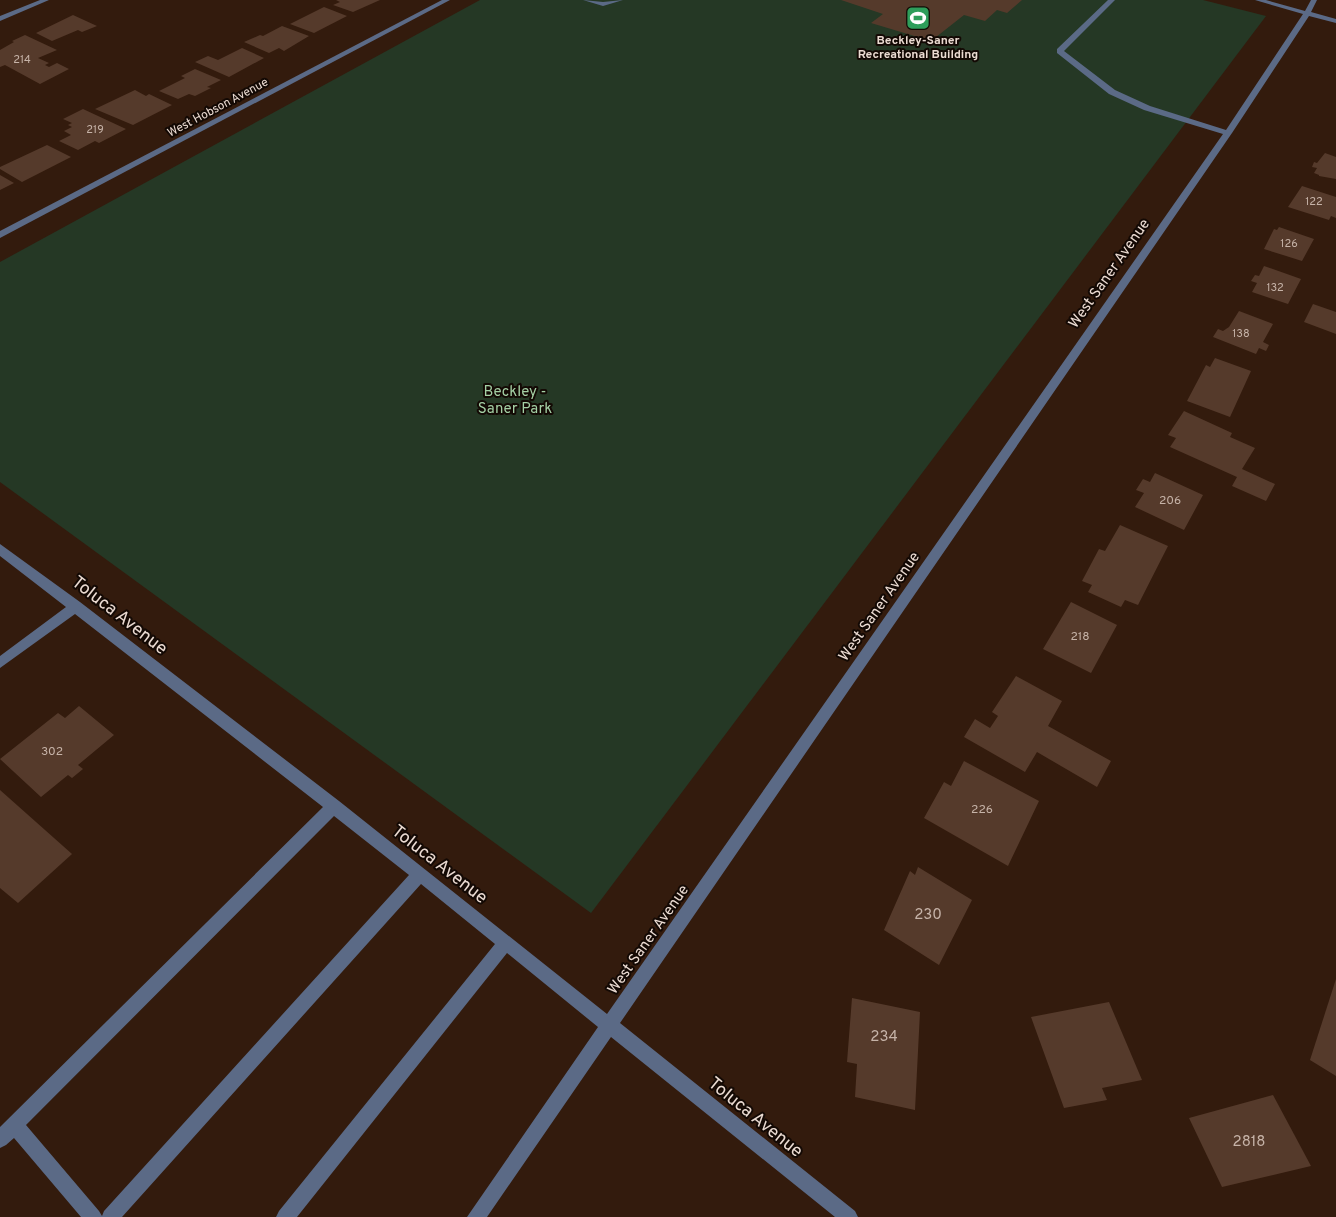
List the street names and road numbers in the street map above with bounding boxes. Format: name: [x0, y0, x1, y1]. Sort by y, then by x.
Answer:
street label: West Hobson Avenue: [165, 75, 271, 141]
street label: West Saner Avenue: [1065, 216, 1155, 332]
street label: West Saner Avenue: [835, 549, 925, 665]
street label: Toluca Avenue: [66, 571, 172, 661]
street label: Toluca Avenue: [386, 820, 492, 910]
street label: West Saner Avenue: [604, 882, 694, 998]
street label: Toluca Avenue: [703, 1073, 807, 1163]

